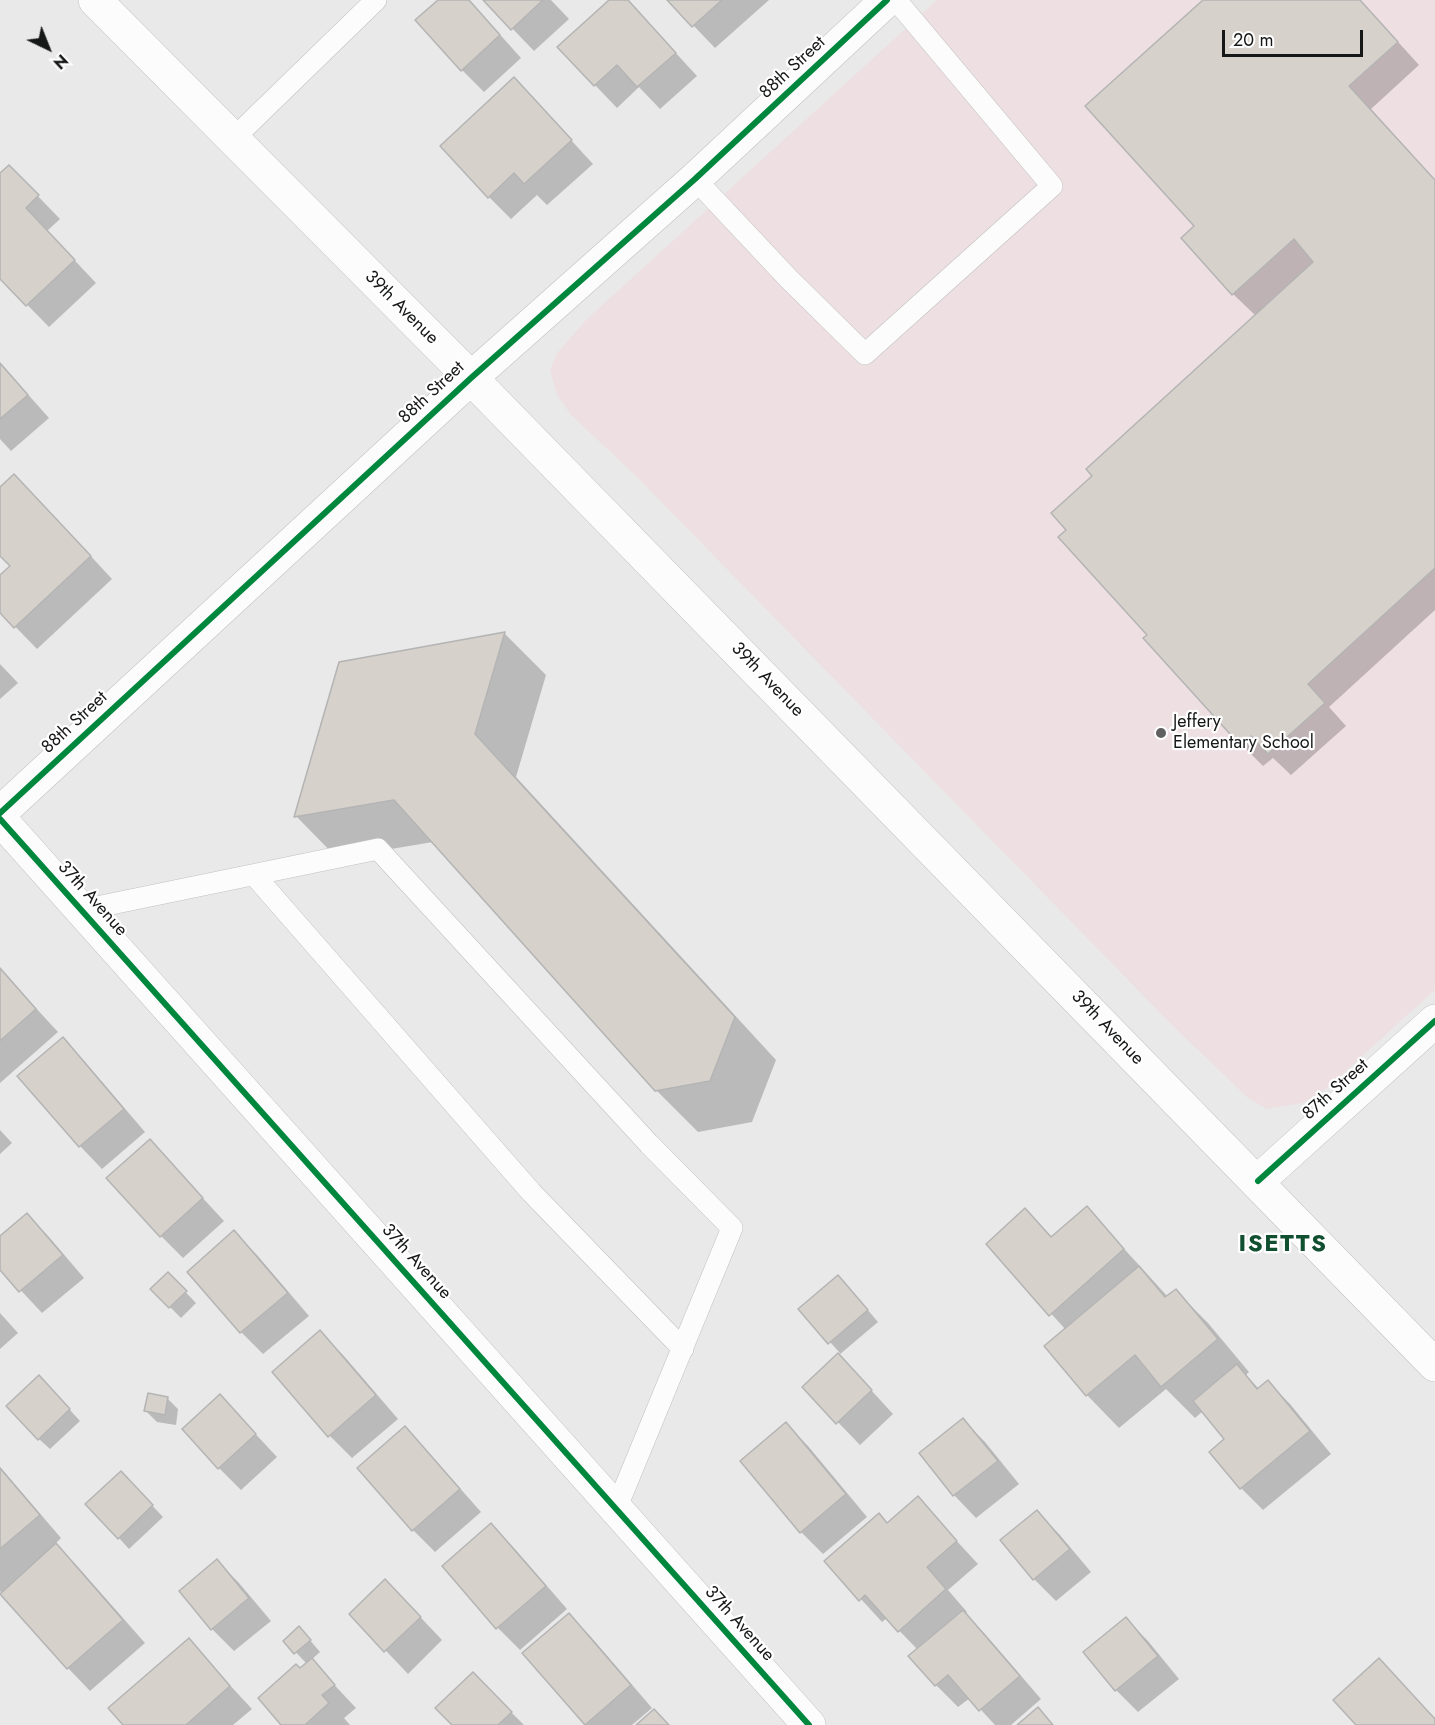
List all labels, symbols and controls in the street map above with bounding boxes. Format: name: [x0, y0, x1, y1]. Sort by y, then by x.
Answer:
north arrow: [18, 18, 78, 78]
scale bar: [1225, 18, 1366, 56]
text: 20 m: [1233, 27, 1273, 53]
street label: 88th Street: [756, 32, 830, 104]
text: N: [48, 49, 73, 74]
street label: 39th Avenue: [360, 267, 442, 349]
street label: 88th Street: [395, 357, 469, 429]
street label: 39th Avenue: [726, 638, 808, 722]
street label: 88th Street: [38, 687, 112, 759]
place label: Jeffery Elementary School: [1173, 712, 1314, 754]
marker: Jeffery Elementary School: [1154, 726, 1168, 740]
street label: 37th Avenue: [52, 857, 132, 941]
street label: 39th Avenue: [1066, 986, 1148, 1070]
street label: 87th Street: [1299, 1055, 1373, 1125]
street label: 37th Avenue: [376, 1220, 456, 1304]
district label: ISETTS: [1239, 1231, 1327, 1259]
street label: 37th Avenue: [699, 1582, 779, 1666]

